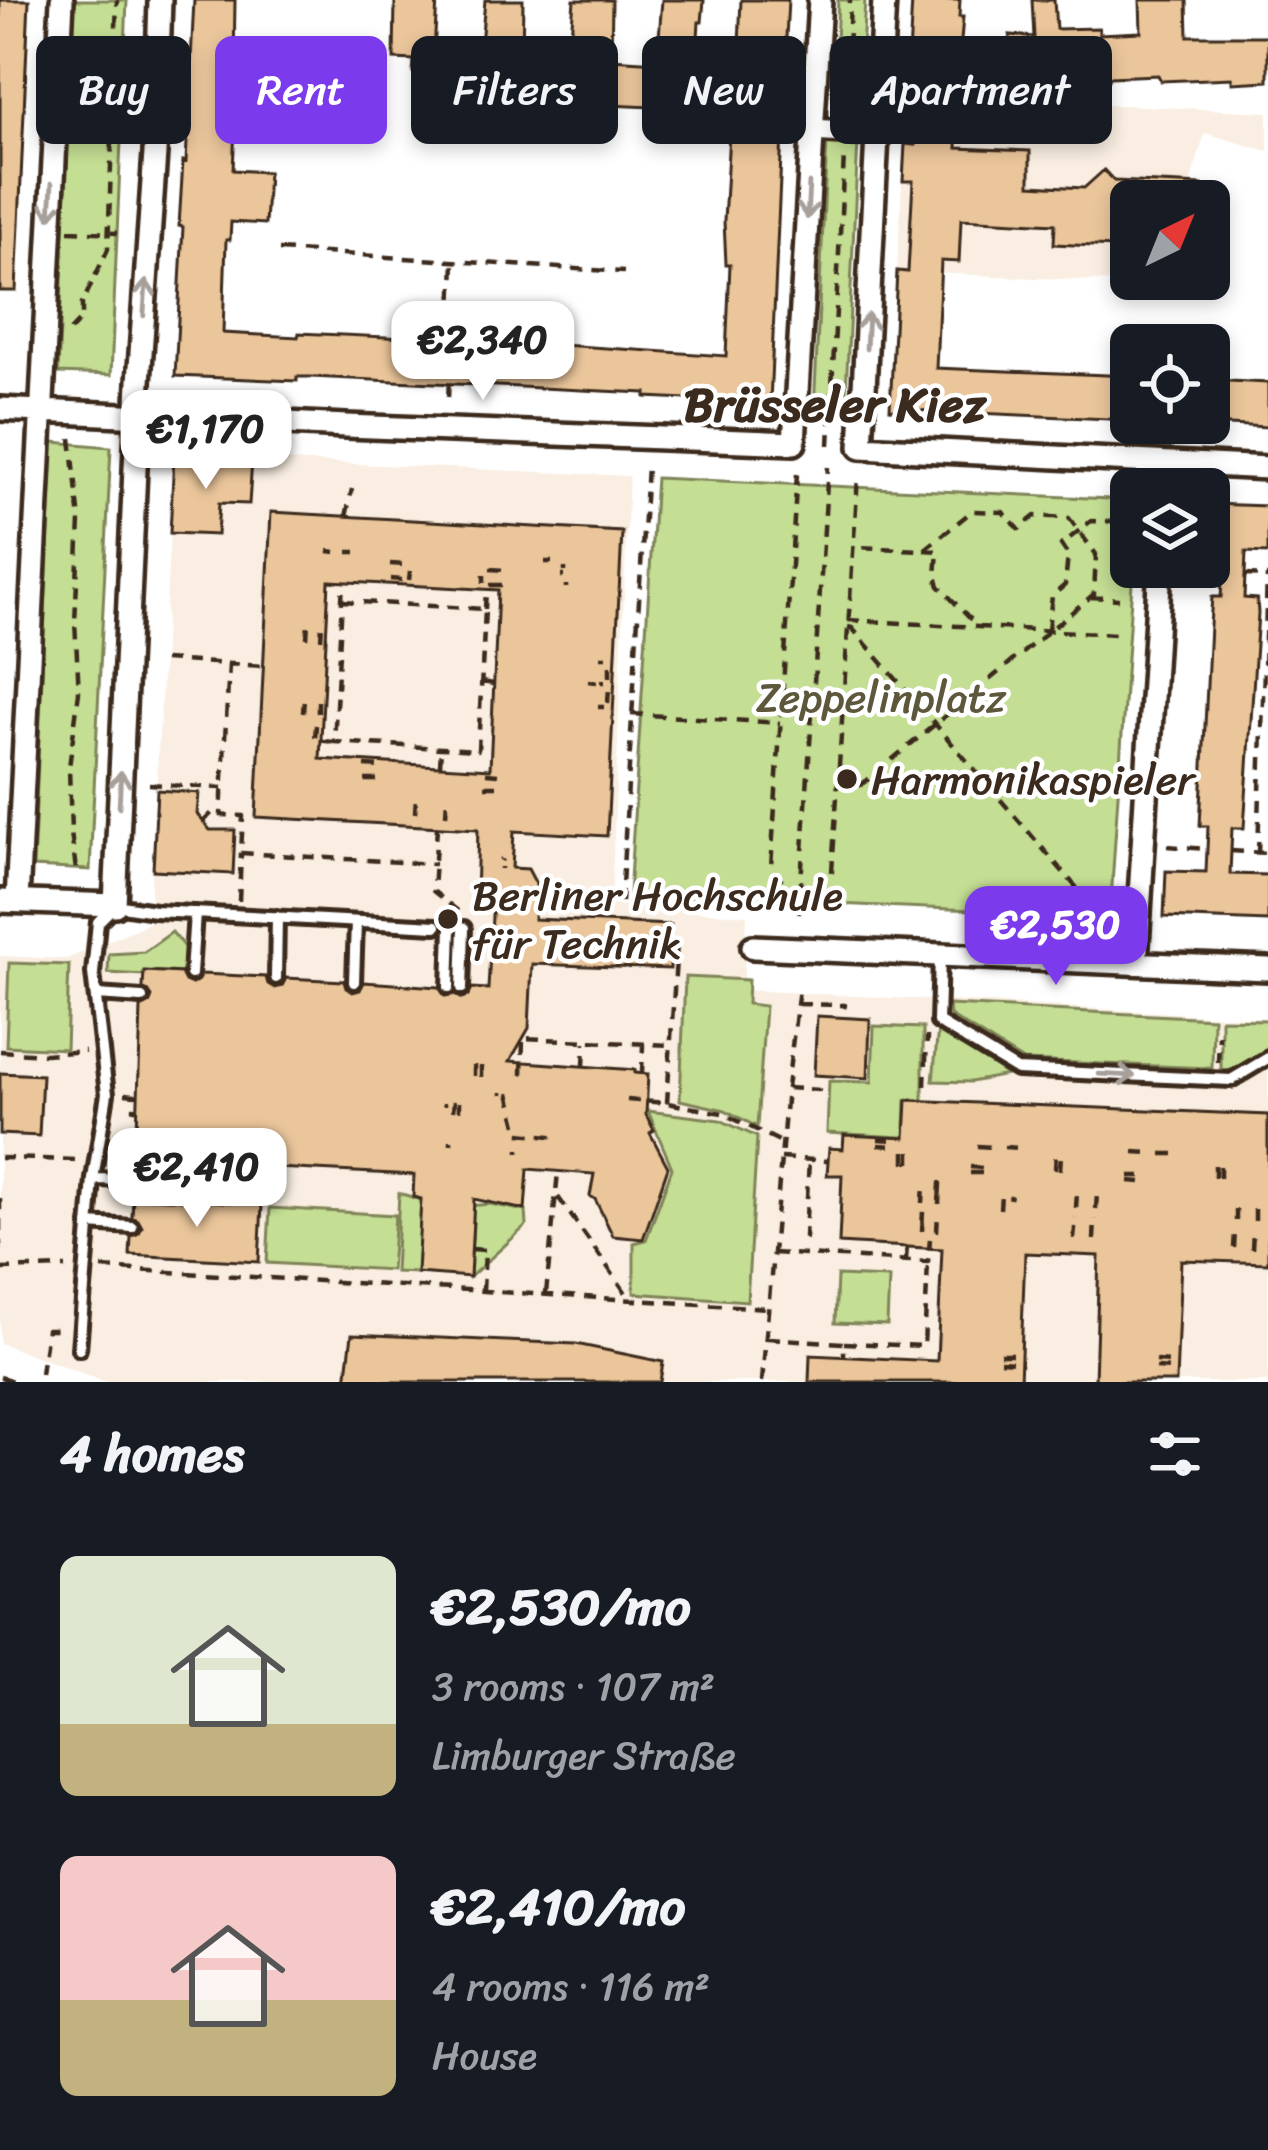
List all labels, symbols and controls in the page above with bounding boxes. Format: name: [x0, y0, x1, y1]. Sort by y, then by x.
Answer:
chip: Buy: [36, 36, 191, 144]
chip: Rent: [215, 36, 387, 144]
chip: Filters: [411, 36, 618, 144]
chip: New: [642, 36, 806, 144]
chip: Apartment: [830, 36, 1112, 144]
north arrow: [1110, 180, 1230, 300]
map controls: [1110, 180, 1230, 588]
one-way arrow: [39, 181, 62, 220]
one-way arrow: [796, 181, 819, 220]
one-way arrow: [133, 279, 156, 318]
pin: €2,340: [385, 301, 581, 403]
text: €2,340: [418, 305, 548, 374]
one-way arrow: [856, 312, 879, 351]
button: locate: [1110, 324, 1230, 444]
district label: Brüsseler Kiez: [684, 362, 987, 447]
pin: €1,170: [108, 390, 304, 492]
text: €1,170: [148, 394, 264, 463]
button: layers: [1110, 468, 1230, 588]
park label: Zeppelinplatz: [756, 661, 1007, 735]
place label: Harmonikaspieler: [871, 743, 1197, 817]
marker: Harmonikaspieler: [834, 766, 860, 792]
one-way arrow: [109, 770, 132, 809]
place label: Berliner Hochschule für Technik: [472, 859, 843, 981]
pin: €2,530: [958, 886, 1154, 988]
text: €2,530: [992, 890, 1120, 959]
marker: Berliner Hochschule für Technik: [435, 906, 461, 932]
one-way arrow: [1097, 1064, 1136, 1087]
pin: €2,410: [99, 1128, 295, 1230]
text: €2,410: [135, 1132, 259, 1201]
text: 4 homes: [60, 1409, 244, 1499]
icon: filters: [1142, 1421, 1208, 1487]
text: €2,530/mo: [432, 1562, 691, 1652]
icon: home: [156, 1604, 300, 1748]
text: 3 rooms · 107 m²: [432, 1652, 715, 1721]
text: Limburger Straße: [432, 1721, 736, 1790]
text: €2,410/mo: [432, 1862, 685, 1952]
icon: home: [156, 1904, 300, 2048]
text: 4 rooms · 116 m²: [432, 1952, 710, 2021]
text: House: [432, 2021, 537, 2090]

